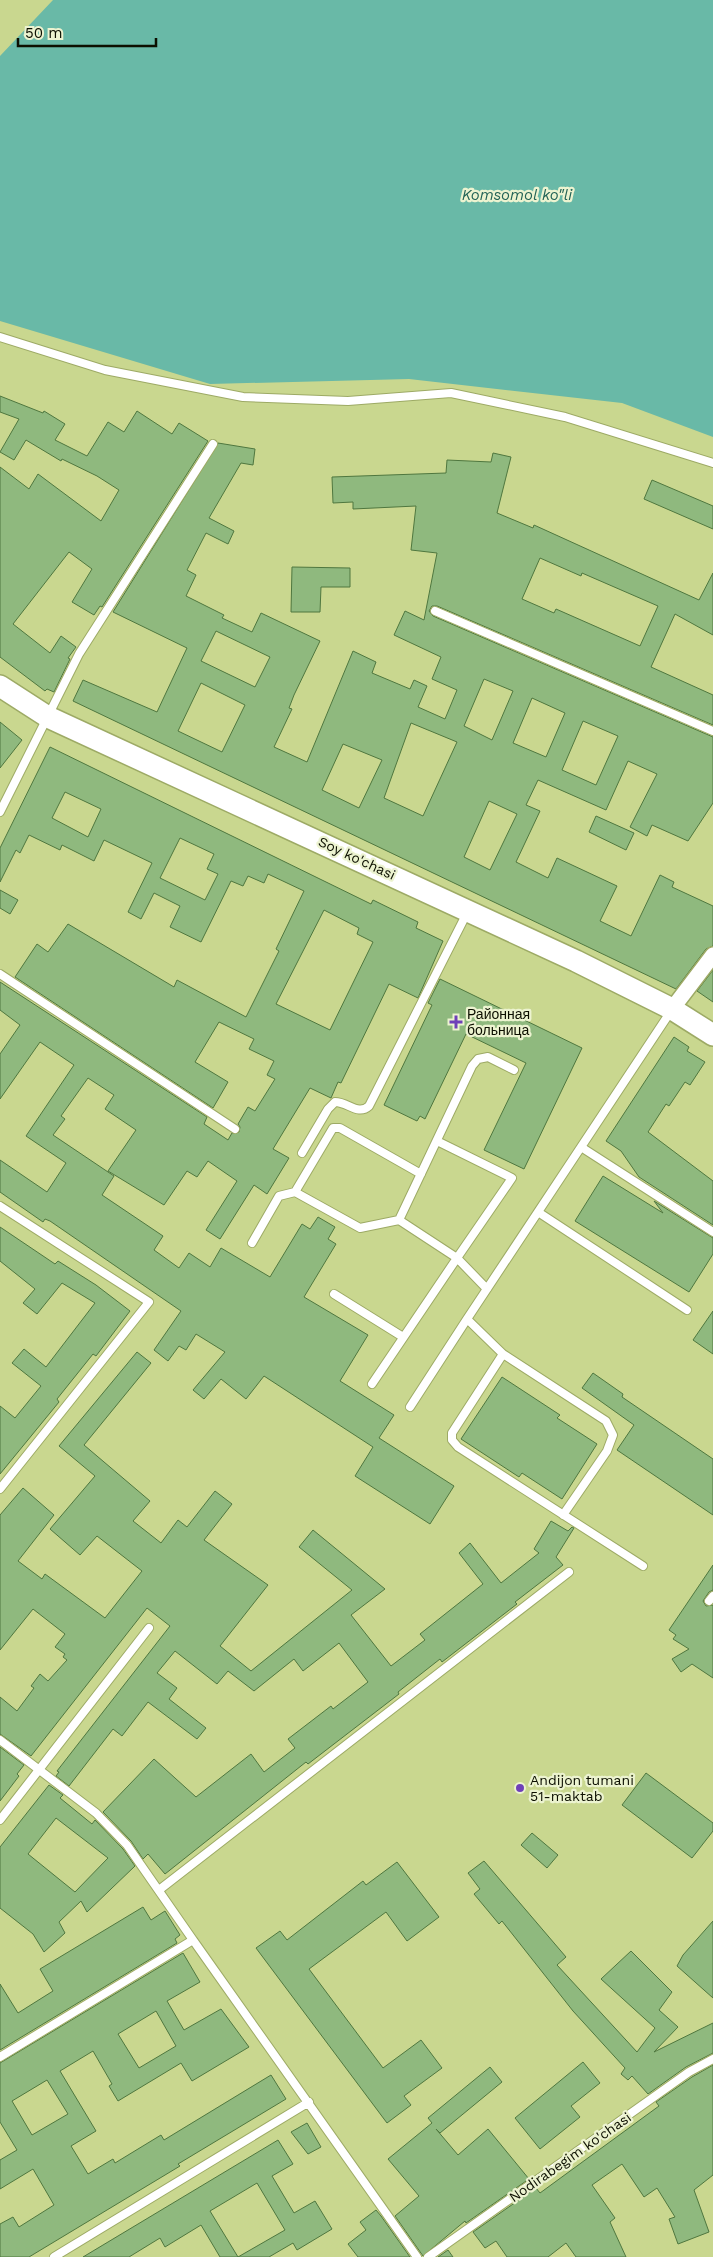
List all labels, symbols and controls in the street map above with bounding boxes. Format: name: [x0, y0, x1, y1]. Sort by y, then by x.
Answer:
scale bar: [18, 15, 155, 47]
text: 50 m: [25, 24, 62, 42]
water label: Komsomol ko"li: [462, 186, 573, 204]
street label: Soy ko'chasi: [316, 833, 398, 883]
place label: Районная больница: [467, 1006, 530, 1038]
marker: Районная больница: [449, 1015, 463, 1029]
place label: Andijon tumani 51-maktab: [530, 1772, 634, 1804]
marker: Andijon tumani 51-maktab: [514, 1782, 526, 1794]
street label: Nodirabegim ko'chasi: [506, 2109, 634, 2205]

